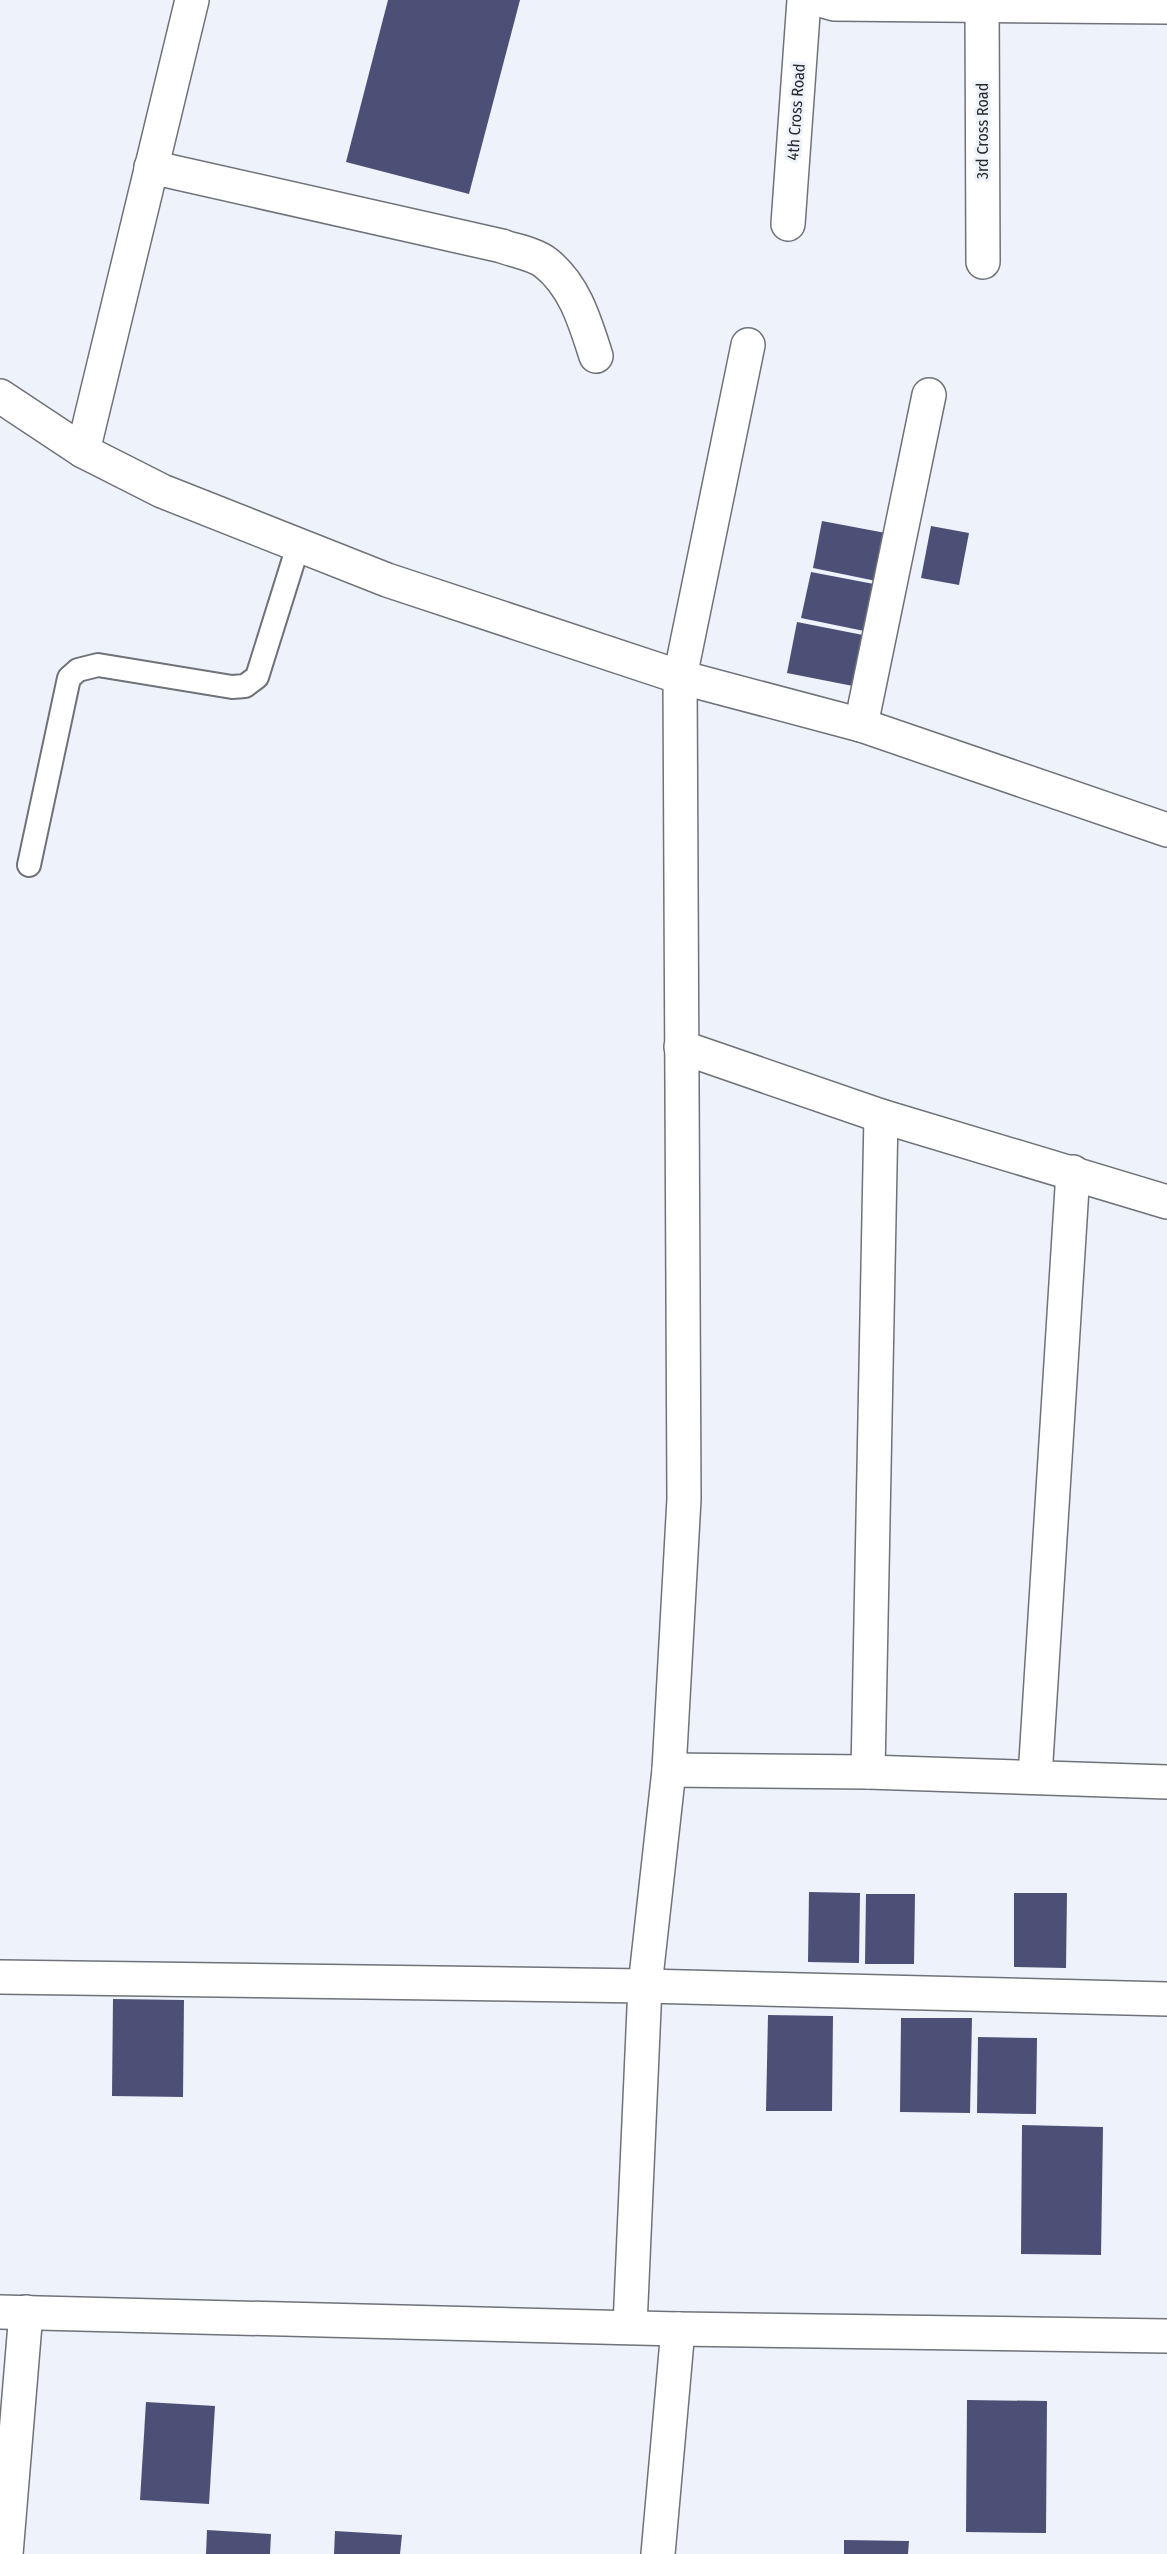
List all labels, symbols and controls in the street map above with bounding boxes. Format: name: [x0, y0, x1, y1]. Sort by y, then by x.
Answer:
street label: 4th Cross Road: [783, 63, 809, 161]
street label: 3rd Cross Road: [973, 83, 992, 179]

